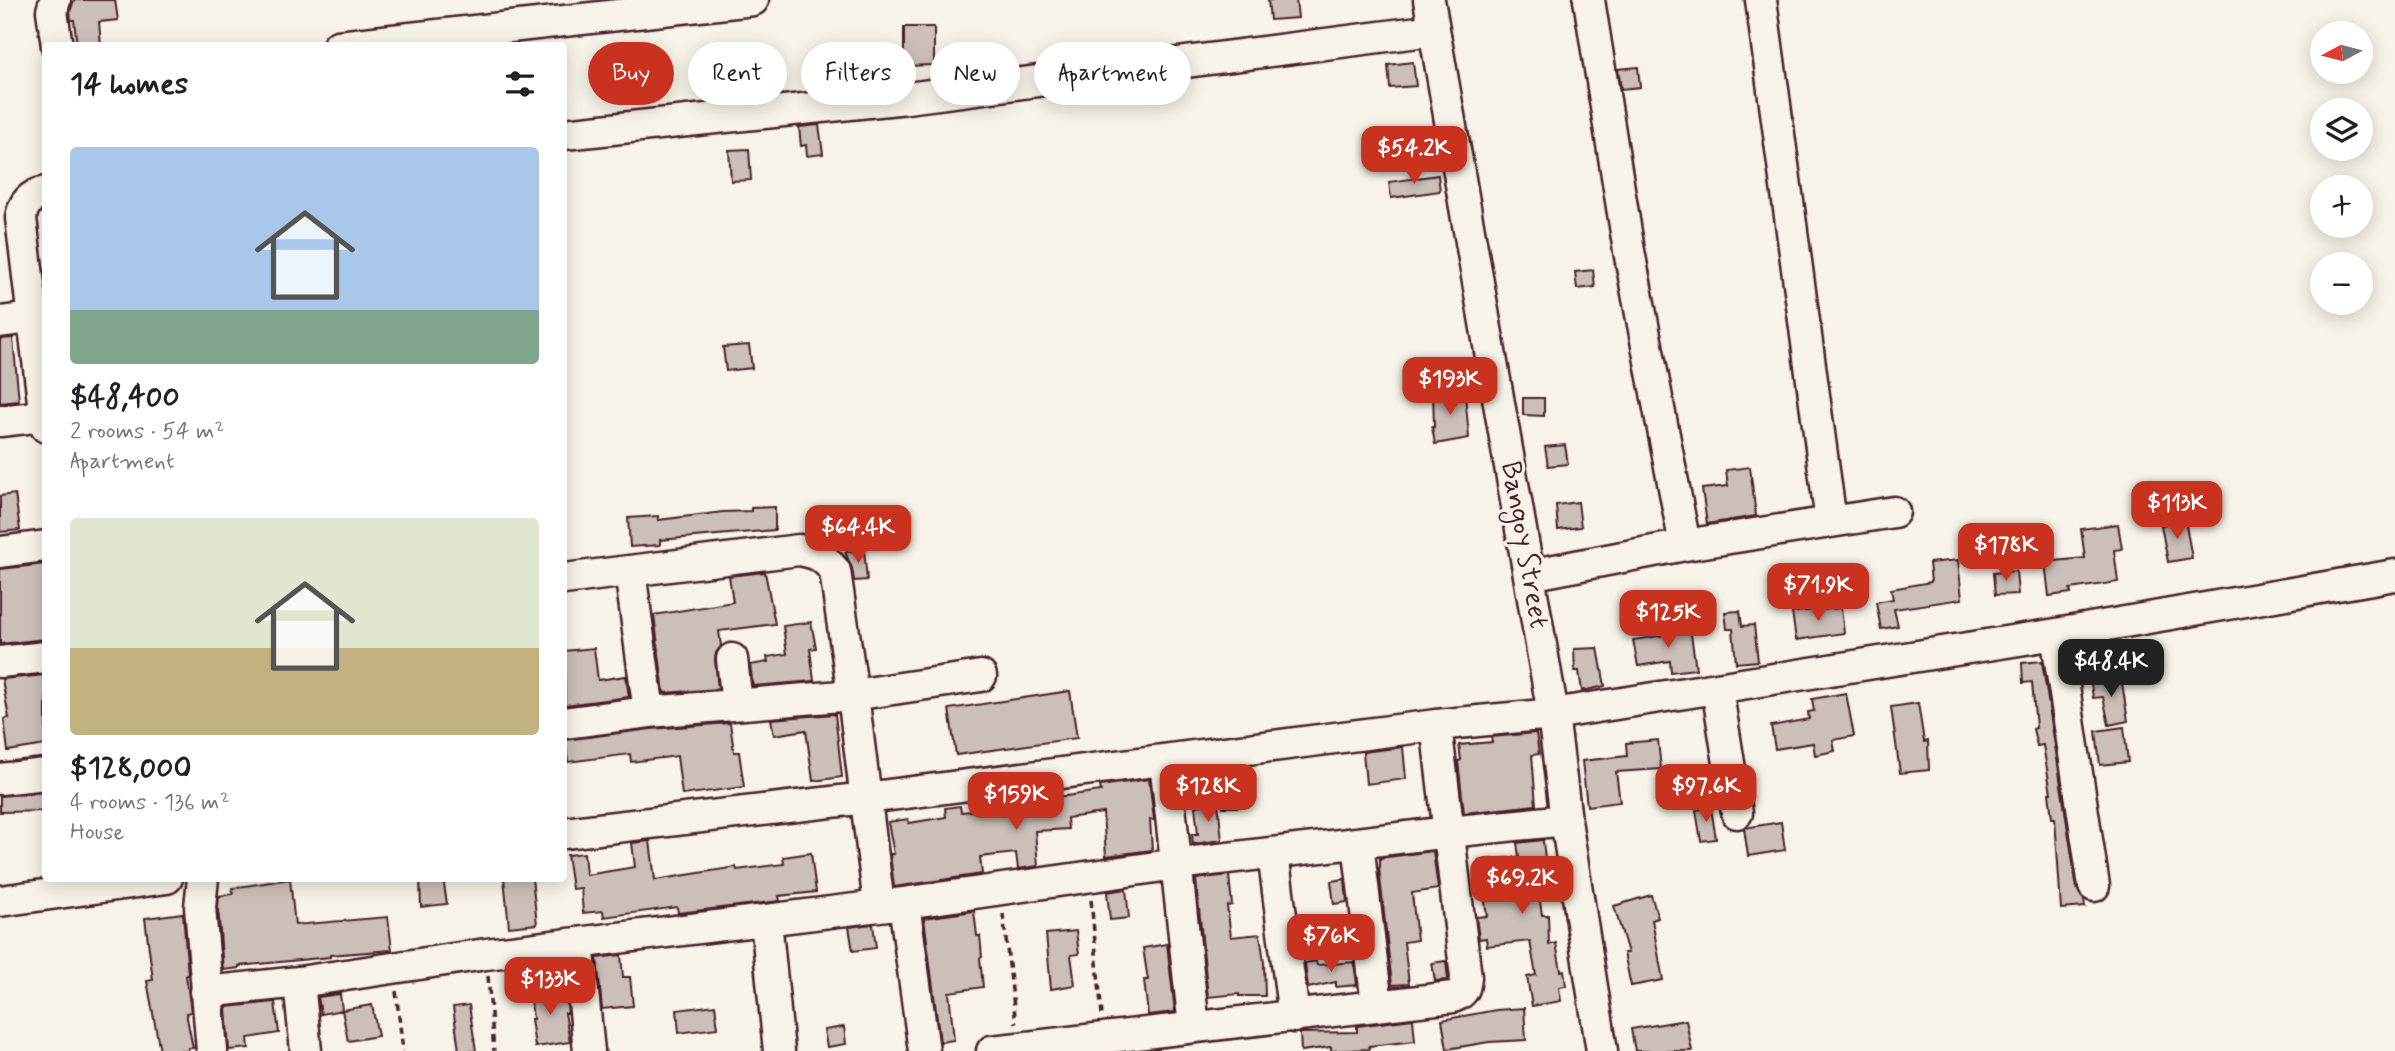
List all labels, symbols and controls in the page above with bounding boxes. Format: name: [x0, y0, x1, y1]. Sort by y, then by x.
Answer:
north arrow: [2310, 21, 2373, 84]
map controls: [2310, 21, 2373, 315]
chip: Buy: [588, 42, 674, 105]
chip: Rent: [688, 42, 787, 105]
chip: Filters: [801, 42, 916, 105]
chip: New: [930, 42, 1020, 105]
chip: Apartment: [1034, 42, 1191, 105]
text: 14 homes: [70, 65, 188, 104]
icon: filters: [501, 65, 539, 103]
button: layers: [2310, 98, 2373, 161]
pin: $54.2K: [1357, 127, 1471, 186]
text: $54.2K: [1377, 134, 1451, 164]
button: +: [2310, 175, 2373, 238]
icon: home: [242, 192, 368, 318]
button: −: [2310, 252, 2373, 315]
pin: $193K: [1401, 358, 1499, 417]
text: $193K: [1418, 365, 1482, 395]
text: $48,400: [70, 378, 180, 417]
text: 2 rooms · 54 m²: [70, 417, 224, 447]
text: Apartment: [70, 447, 175, 477]
street label: Bangoy Street: [1489, 459, 1557, 632]
pin: $113K: [2128, 482, 2226, 541]
text: $113K: [2147, 489, 2207, 519]
pin: $64.4K: [801, 505, 915, 565]
text: $64.4K: [821, 513, 895, 543]
pin: $178K: [1957, 524, 2055, 583]
text: $178K: [1974, 531, 2038, 561]
icon: home: [242, 563, 368, 689]
pin: $71.9K: [1761, 564, 1875, 623]
text: $71.9K: [1783, 571, 1853, 601]
pin: $125K: [1619, 590, 1717, 650]
text: $125K: [1636, 598, 1700, 628]
pin: $48.4K: [2054, 640, 2168, 699]
text: $48.4K: [2074, 647, 2148, 677]
text: $128,000: [70, 749, 192, 788]
pin: $128K: [1159, 764, 1257, 824]
pin: $97.6K: [1649, 764, 1763, 824]
pin: $159K: [967, 772, 1065, 832]
text: $128K: [1176, 772, 1240, 802]
text: $97.6K: [1671, 772, 1741, 802]
text: $159K: [984, 780, 1048, 810]
text: 4 rooms · 136 m²: [70, 788, 230, 818]
text: House: [70, 818, 124, 848]
pin: $69.2K: [1465, 856, 1579, 916]
text: $69.2K: [1486, 864, 1558, 894]
pin: $76K: [1290, 914, 1372, 974]
text: $76K: [1303, 922, 1359, 952]
pin: $133K: [501, 958, 599, 1017]
text: $133K: [520, 965, 580, 995]

